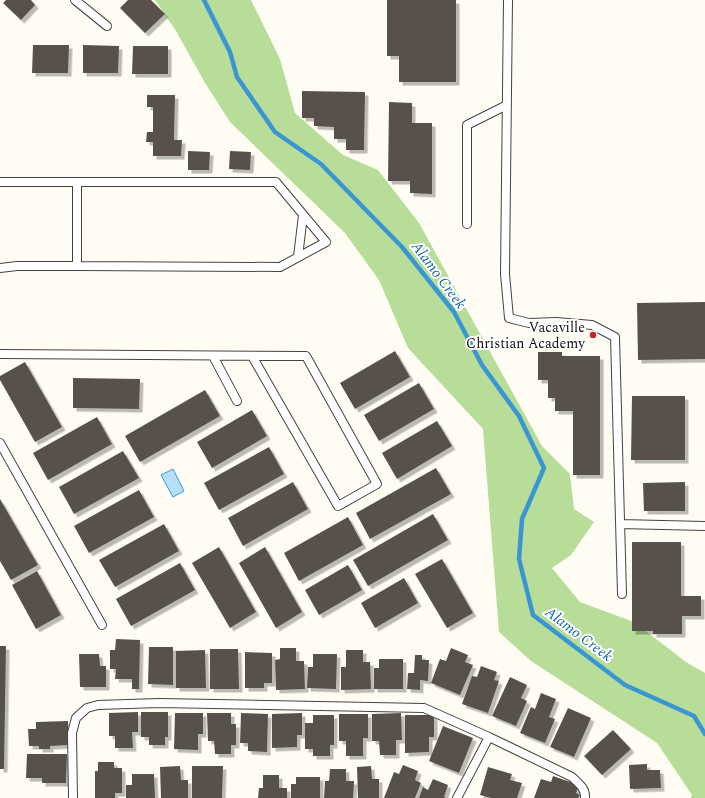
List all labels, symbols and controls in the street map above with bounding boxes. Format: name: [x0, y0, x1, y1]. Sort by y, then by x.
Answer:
water label: Alamo Creek: [405, 236, 472, 314]
place label: Vacaville Christian Academy: [466, 317, 586, 354]
marker: Vacaville Christian Academy: [588, 330, 598, 340]
water label: Alamo Creek: [539, 601, 617, 668]

